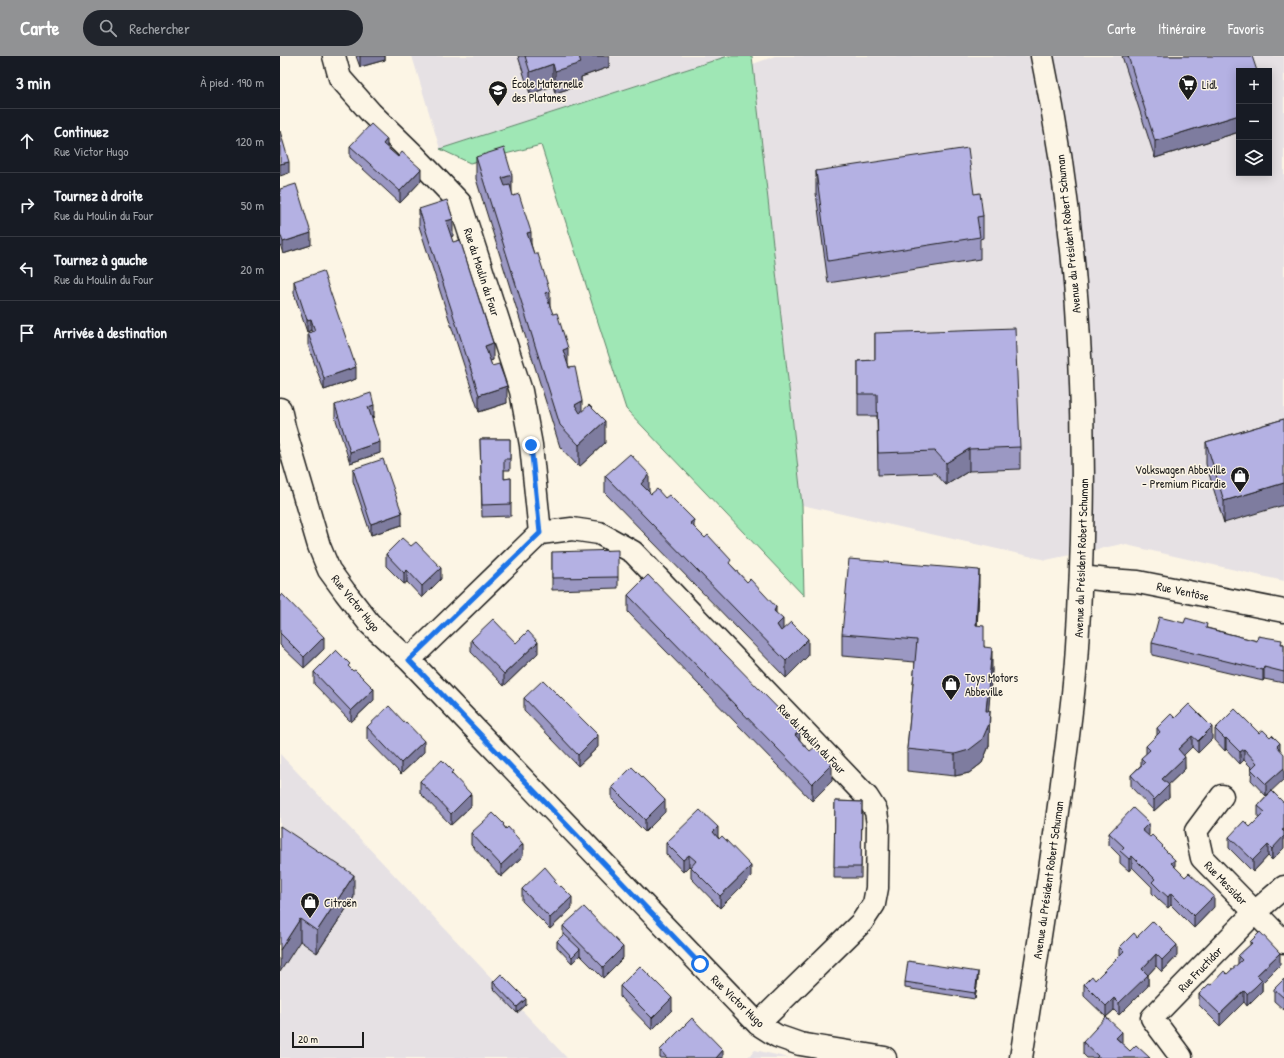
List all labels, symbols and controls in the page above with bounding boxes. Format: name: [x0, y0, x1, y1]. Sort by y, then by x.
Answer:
search box: [83, 10, 363, 46]
text: Carte: [20, 15, 59, 41]
icon: search: [97, 17, 119, 39]
text: Rechercher: [129, 18, 190, 39]
text: Carte: [1107, 19, 1136, 38]
text: Itinéraire: [1158, 19, 1206, 38]
text: Favoris: [1228, 19, 1264, 38]
map controls: [1236, 68, 1272, 176]
button: +: [1236, 68, 1272, 104]
text: 3 min: [16, 71, 51, 94]
text: À pied · 190 m: [200, 73, 264, 91]
supermarket icon: Lidl: [1177, 73, 1199, 101]
place label: École Maternelle des Platanes: [512, 75, 583, 106]
place label: Lidl: [1202, 76, 1218, 93]
school or university icon: École Maternelle des Platanes: [487, 79, 509, 107]
button: −: [1236, 104, 1272, 140]
text: Continuez: [54, 121, 109, 142]
icon: ahead: [16, 130, 38, 152]
text: 120 m: [236, 132, 264, 150]
button: layers: [1236, 140, 1272, 176]
text: Rue Victor Hugo: [54, 142, 129, 160]
street label: Avenue du Président Robert Schuman: [1051, 154, 1085, 314]
text: Tournez à droite: [54, 185, 143, 206]
icon: right: [16, 194, 38, 216]
text: 50 m: [241, 196, 264, 214]
text: Rue du Moulin du Four: [54, 206, 154, 224]
street label: Rue du Moulin du Four: [460, 226, 504, 319]
text: Tournez à gauche: [54, 249, 147, 270]
icon: left: [16, 258, 38, 280]
text: 20 m: [240, 260, 264, 278]
text: Rue du Moulin du Four: [54, 270, 154, 288]
icon: arrive: [16, 322, 38, 344]
text: Arrivée à destination: [54, 322, 167, 343]
route end: [522, 436, 540, 454]
place label: Volkswagen Abbeville - Premium Picardie: [1135, 461, 1226, 492]
shop icon: Volkswagen Abbeville - Premium Picardie: [1229, 465, 1251, 493]
street label: Avenue du Président Robert Schuman: [1070, 478, 1092, 638]
street label: Rue Victor Hugo: [328, 571, 384, 635]
street label: Rue Ventôse: [1155, 577, 1211, 605]
place label: Toys Motors Abbeville: [965, 669, 1018, 700]
shop icon: Toys Motors Abbeville: [940, 673, 962, 701]
street label: Rue du Moulin du Four: [774, 700, 850, 778]
street label: Avenue du Président Robert Schuman: [1028, 800, 1068, 960]
street label: Rue Messidor: [1201, 857, 1252, 909]
shop icon: Citroën: [299, 891, 321, 919]
place label: Citroën: [324, 894, 357, 911]
street label: Rue Fructidor: [1174, 942, 1226, 996]
route start: [691, 955, 709, 973]
street label: Rue Victor Hugo: [707, 971, 769, 1031]
scale bar: [292, 1030, 364, 1049]
text: 20 m: [298, 1032, 318, 1046]

